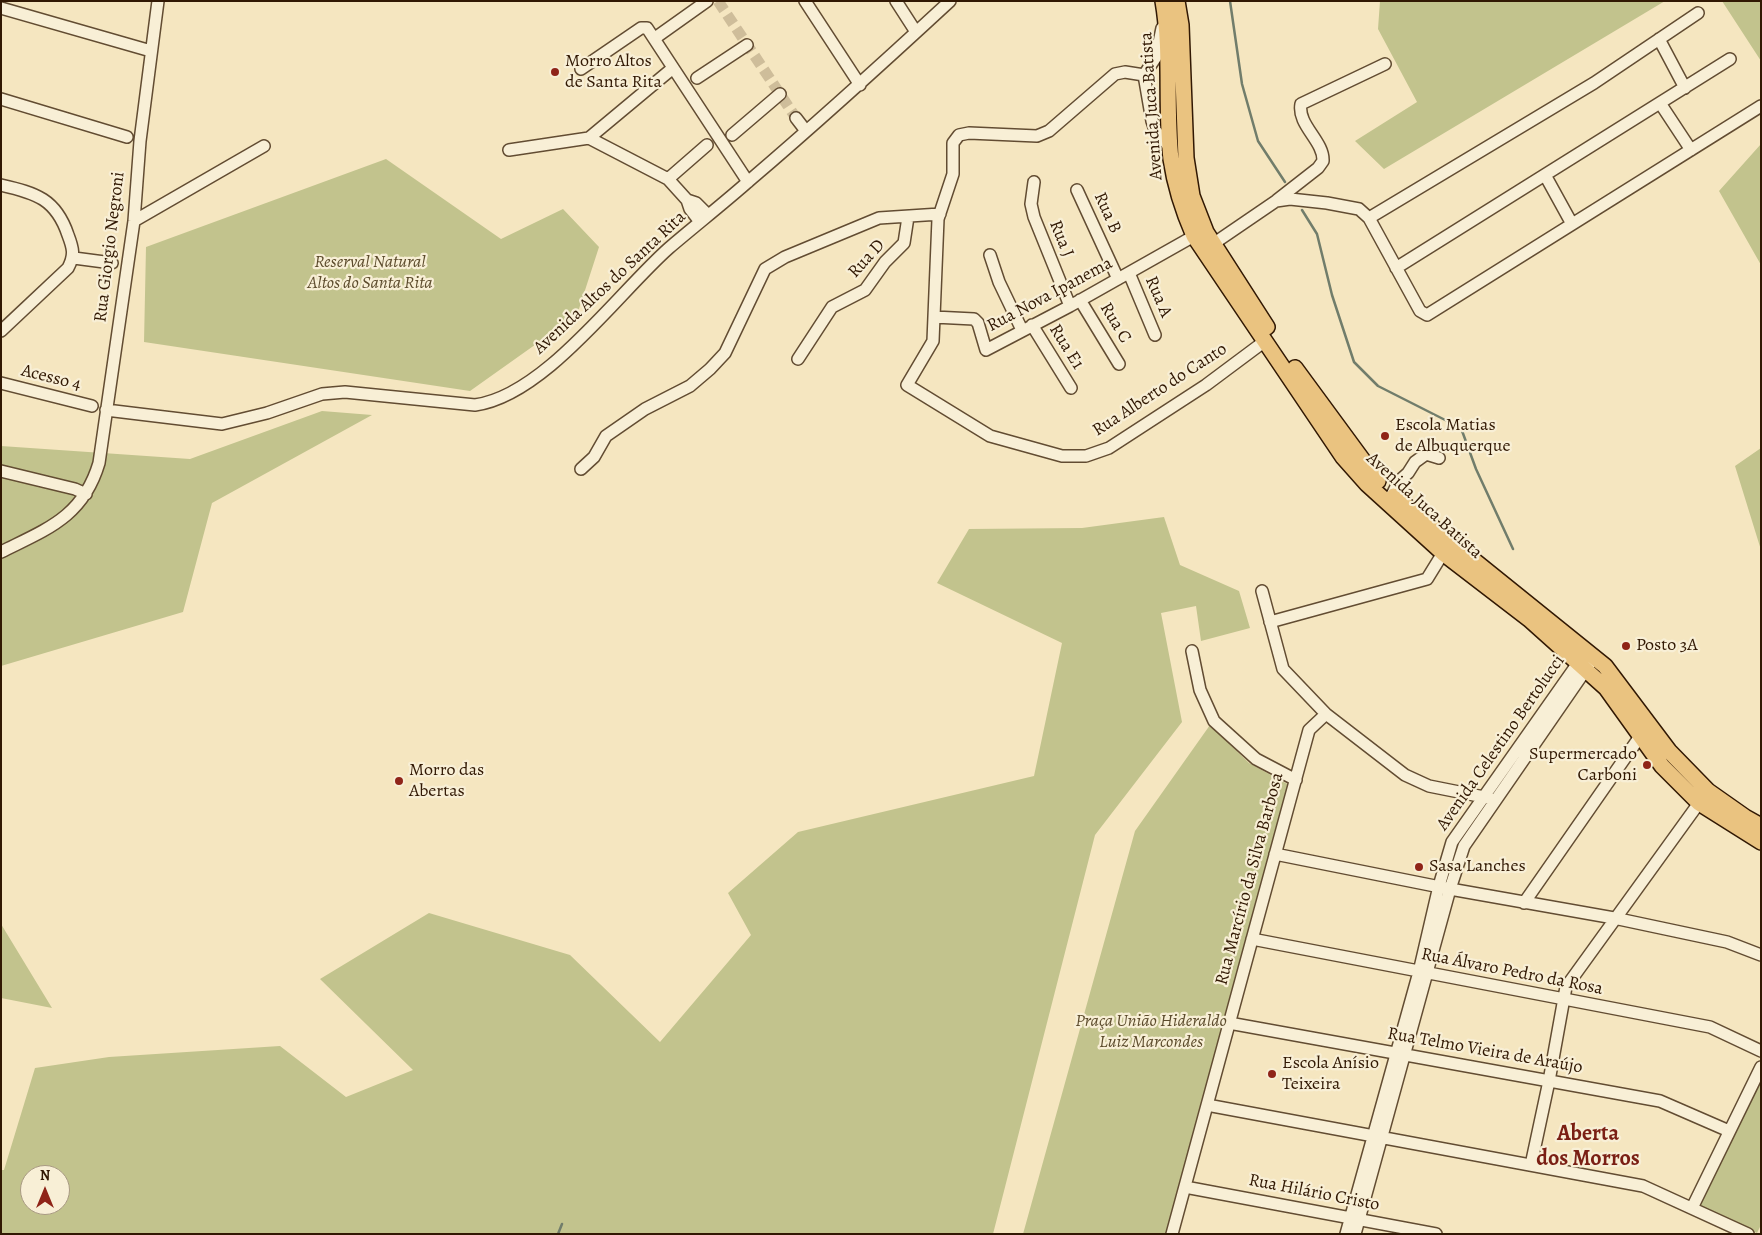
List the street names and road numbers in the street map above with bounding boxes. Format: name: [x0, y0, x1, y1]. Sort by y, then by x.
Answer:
street label: Avenida Juca Batista: [1136, 31, 1168, 181]
street label: Rua Giorgio Negroni: [90, 171, 130, 323]
street label: Rua B: [1088, 189, 1126, 237]
street label: Avenida Altos do Santa Rita: [529, 207, 691, 359]
street label: Rua J: [1044, 217, 1078, 261]
street label: Rua D: [844, 235, 890, 283]
street label: Rua Nova Ipanema: [984, 253, 1116, 337]
street label: Rua A: [1140, 273, 1176, 321]
street label: Rua C: [1095, 299, 1135, 347]
street label: Rua E1: [1044, 321, 1088, 373]
street label: Rua Alberto do Canto: [1089, 338, 1231, 442]
street label: Acesso 4: [19, 360, 83, 396]
street label: Avenida Juca Batista: [1362, 448, 1486, 564]
street label: Avenida Celestino Bertolucci: [1432, 651, 1570, 835]
street label: Rua Marcírio da Silva Barbosa: [1211, 770, 1289, 988]
street label: Rua Álvaro Pedro da Rosa: [1419, 944, 1605, 1000]
street label: Rua Telmo Vieira de Araújo: [1386, 1023, 1584, 1079]
street label: Rua Hilário Cristo: [1247, 1170, 1381, 1216]

